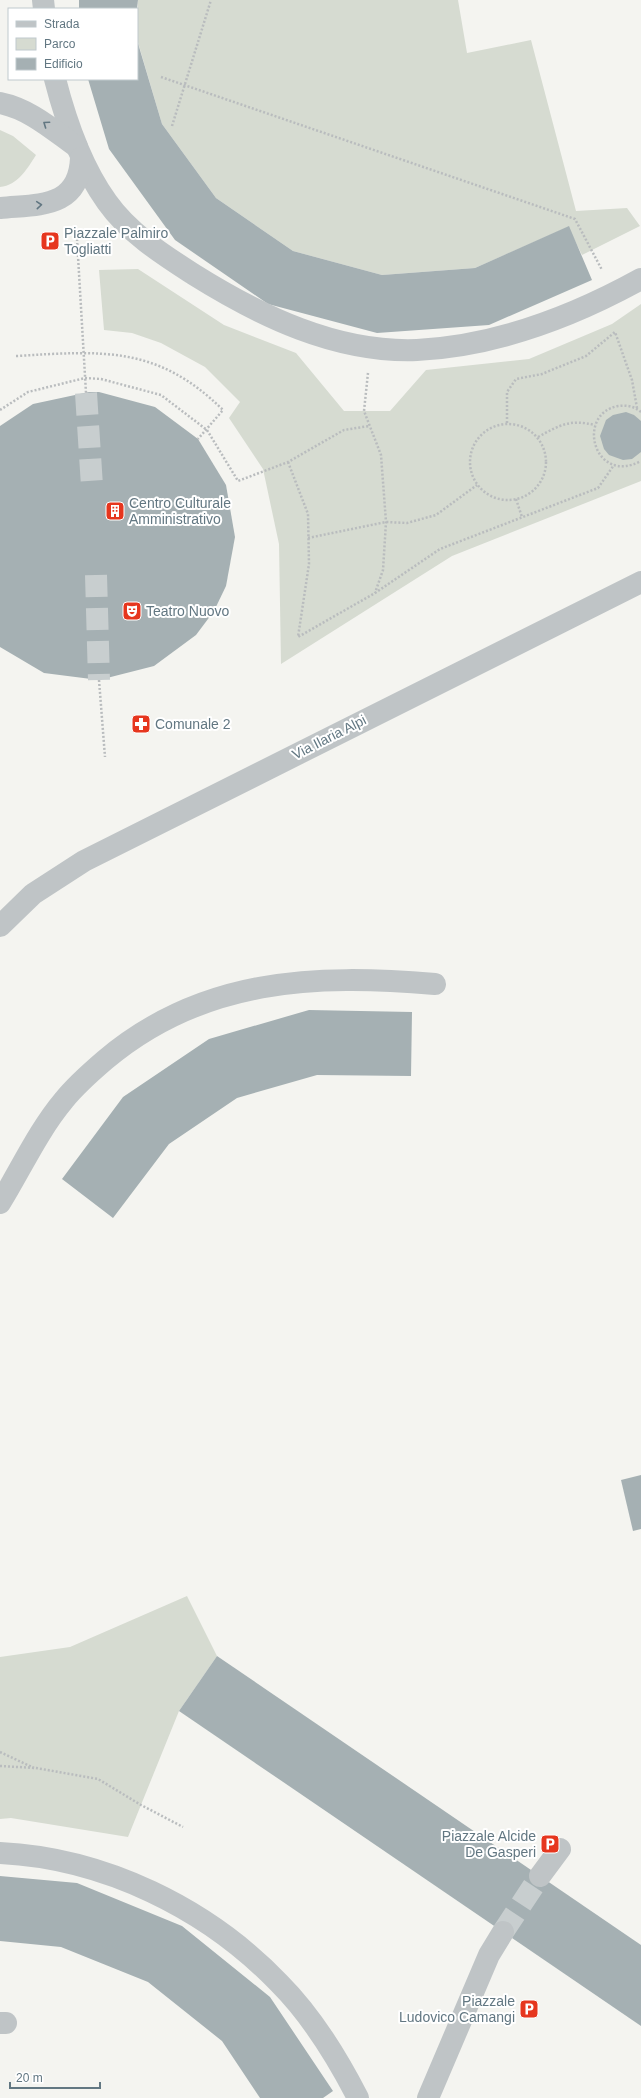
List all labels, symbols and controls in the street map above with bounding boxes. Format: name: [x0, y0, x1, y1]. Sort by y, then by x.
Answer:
legend: [8, 8, 138, 80]
text: Strada: [44, 17, 80, 31]
text: Parco: [44, 37, 76, 51]
text: Edificio: [44, 57, 83, 71]
one-way arrow: [43, 122, 50, 129]
one-way arrow: [36, 200, 42, 209]
place label: Piazzale Palmiro Togliatti: [64, 225, 168, 257]
parking icon: Piazzale Palmiro Togliatti: [39, 230, 61, 252]
place label: Centro Culturale Amministrativo: [129, 495, 231, 527]
building icon: Centro Culturale Amministrativo: [104, 500, 126, 522]
theatre icon: Teatro Nuovo: [121, 600, 143, 622]
place label: Teatro Nuovo: [146, 603, 229, 619]
street label: Via Ilaria Alpi: [289, 712, 369, 762]
pharmacy icon: Comunale 2: [130, 713, 152, 735]
place label: Comunale 2: [155, 716, 231, 732]
place label: Piazzale Alcide De Gasperi: [442, 1828, 536, 1860]
parking icon: Piazzale Alcide De Gasperi: [539, 1833, 561, 1855]
place label: Piazzale Ludovico Camangi: [399, 1993, 515, 2025]
parking icon: Piazzale Ludovico Camangi: [518, 1998, 540, 2020]
scale bar: [10, 2064, 100, 2090]
text: 20 m: [16, 2071, 43, 2085]

